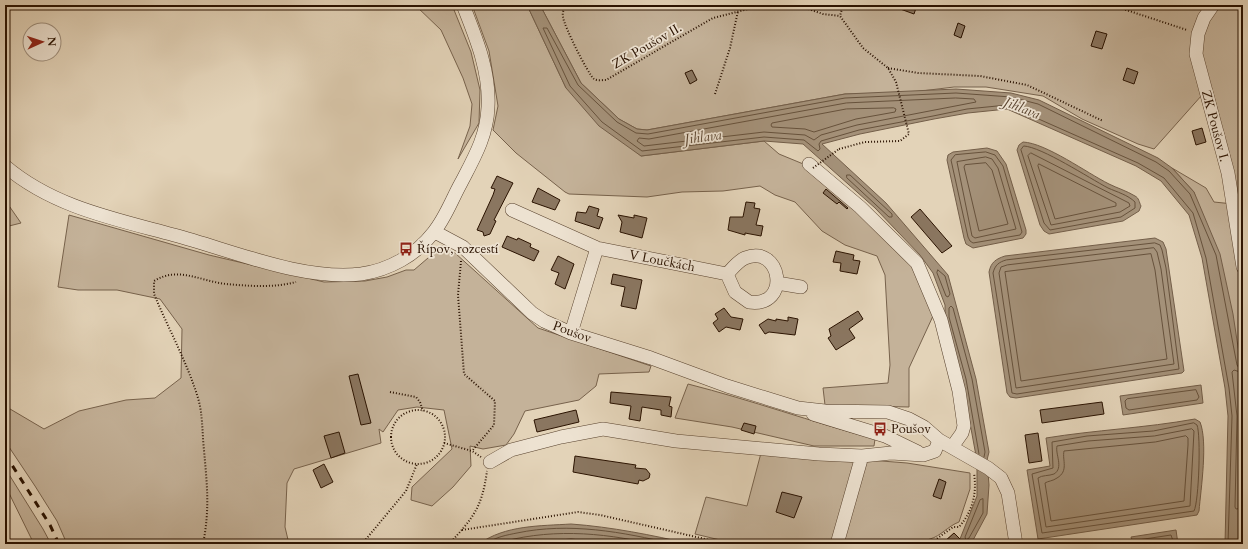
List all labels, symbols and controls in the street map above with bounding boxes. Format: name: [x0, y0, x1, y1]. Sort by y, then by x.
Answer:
street label: ZK Poušov II.: [609, 19, 685, 73]
north arrow: [22, 22, 62, 62]
text: N: [44, 36, 59, 47]
street label: ZK Poušov I.: [1197, 88, 1233, 164]
water label: Jihlava: [998, 91, 1043, 124]
water label: Jihlava: [680, 125, 723, 149]
place label: Řípov, rozcestí: [417, 240, 499, 258]
bus stop icon: Řípov, rozcestí: [398, 241, 414, 257]
street label: V Loučkách: [628, 246, 696, 276]
street label: Poušov: [550, 317, 594, 347]
place label: Poušov: [891, 420, 931, 438]
bus stop icon: Poušov: [872, 421, 888, 437]

